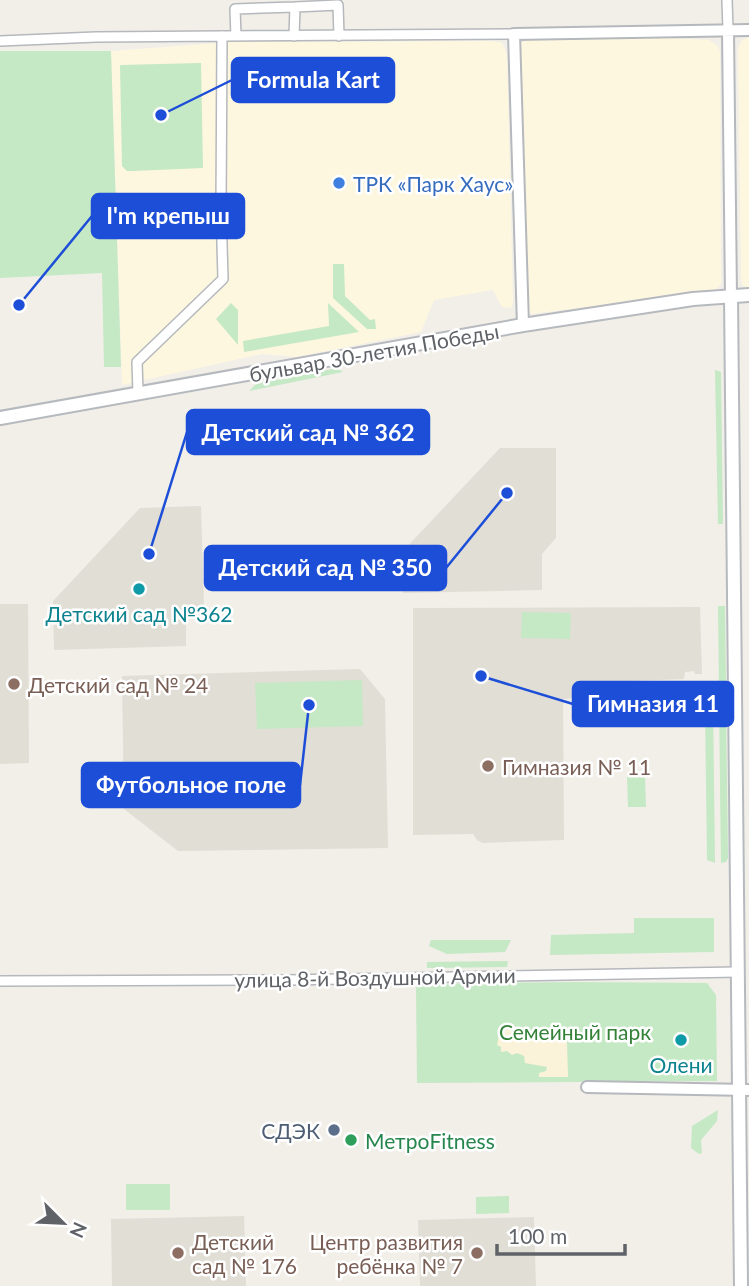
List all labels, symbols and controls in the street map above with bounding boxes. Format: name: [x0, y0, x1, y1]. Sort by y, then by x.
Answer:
callout: Formula Kart: [232, 58, 394, 102]
text: Formula Kart: [246, 65, 380, 93]
place label: ТРК «Парк Хаус»: [353, 171, 513, 196]
marker: ТРК «Парк Хаус»: [331, 175, 347, 191]
callout: I'm крепыш: [92, 194, 244, 238]
text: I'm крепыш: [106, 201, 230, 229]
street label: бульвар 30-летия Победы: [247, 318, 501, 386]
callout: Детский сад № 362: [187, 410, 429, 454]
text: Детский сад № 362: [201, 418, 415, 446]
callout: Детский сад № 350: [205, 546, 446, 590]
text: Детский сад № 350: [218, 553, 432, 581]
marker: Детский сад №362: [131, 581, 147, 597]
place label: Детский сад №362: [45, 601, 233, 626]
place label: Детский сад № 24: [28, 672, 208, 697]
marker: Детский сад № 24: [6, 676, 22, 692]
callout: Гимназия 11: [573, 682, 733, 726]
text: Гимназия 11: [587, 689, 719, 717]
place label: Гимназия № 11: [502, 754, 651, 779]
marker: Гимназия № 11: [480, 758, 496, 774]
callout: Футбольное поле: [82, 763, 300, 807]
text: Футбольное поле: [96, 770, 286, 798]
street label: улица 8-й Воздушной Армии: [234, 962, 516, 992]
park label: Семейный парк: [499, 1019, 651, 1044]
marker: Олени: [673, 1032, 689, 1048]
place label: Олени: [649, 1052, 713, 1077]
place label: СДЭК: [261, 1118, 320, 1143]
marker: СДЭК: [326, 1122, 342, 1138]
place label: МетроFitness: [365, 1128, 495, 1153]
marker: МетроFitness: [343, 1132, 359, 1148]
north arrow: [28, 1188, 98, 1258]
scale bar: [497, 1212, 625, 1256]
text: N: [66, 1219, 92, 1241]
text: 100 m: [508, 1223, 567, 1248]
place label: Детский сад № 176: [192, 1229, 297, 1278]
place label: Центр развития ребёнка № 7: [309, 1229, 463, 1278]
marker: Детский сад № 176: [170, 1245, 186, 1261]
marker: Центр развития ребёнка № 7: [469, 1245, 485, 1261]

